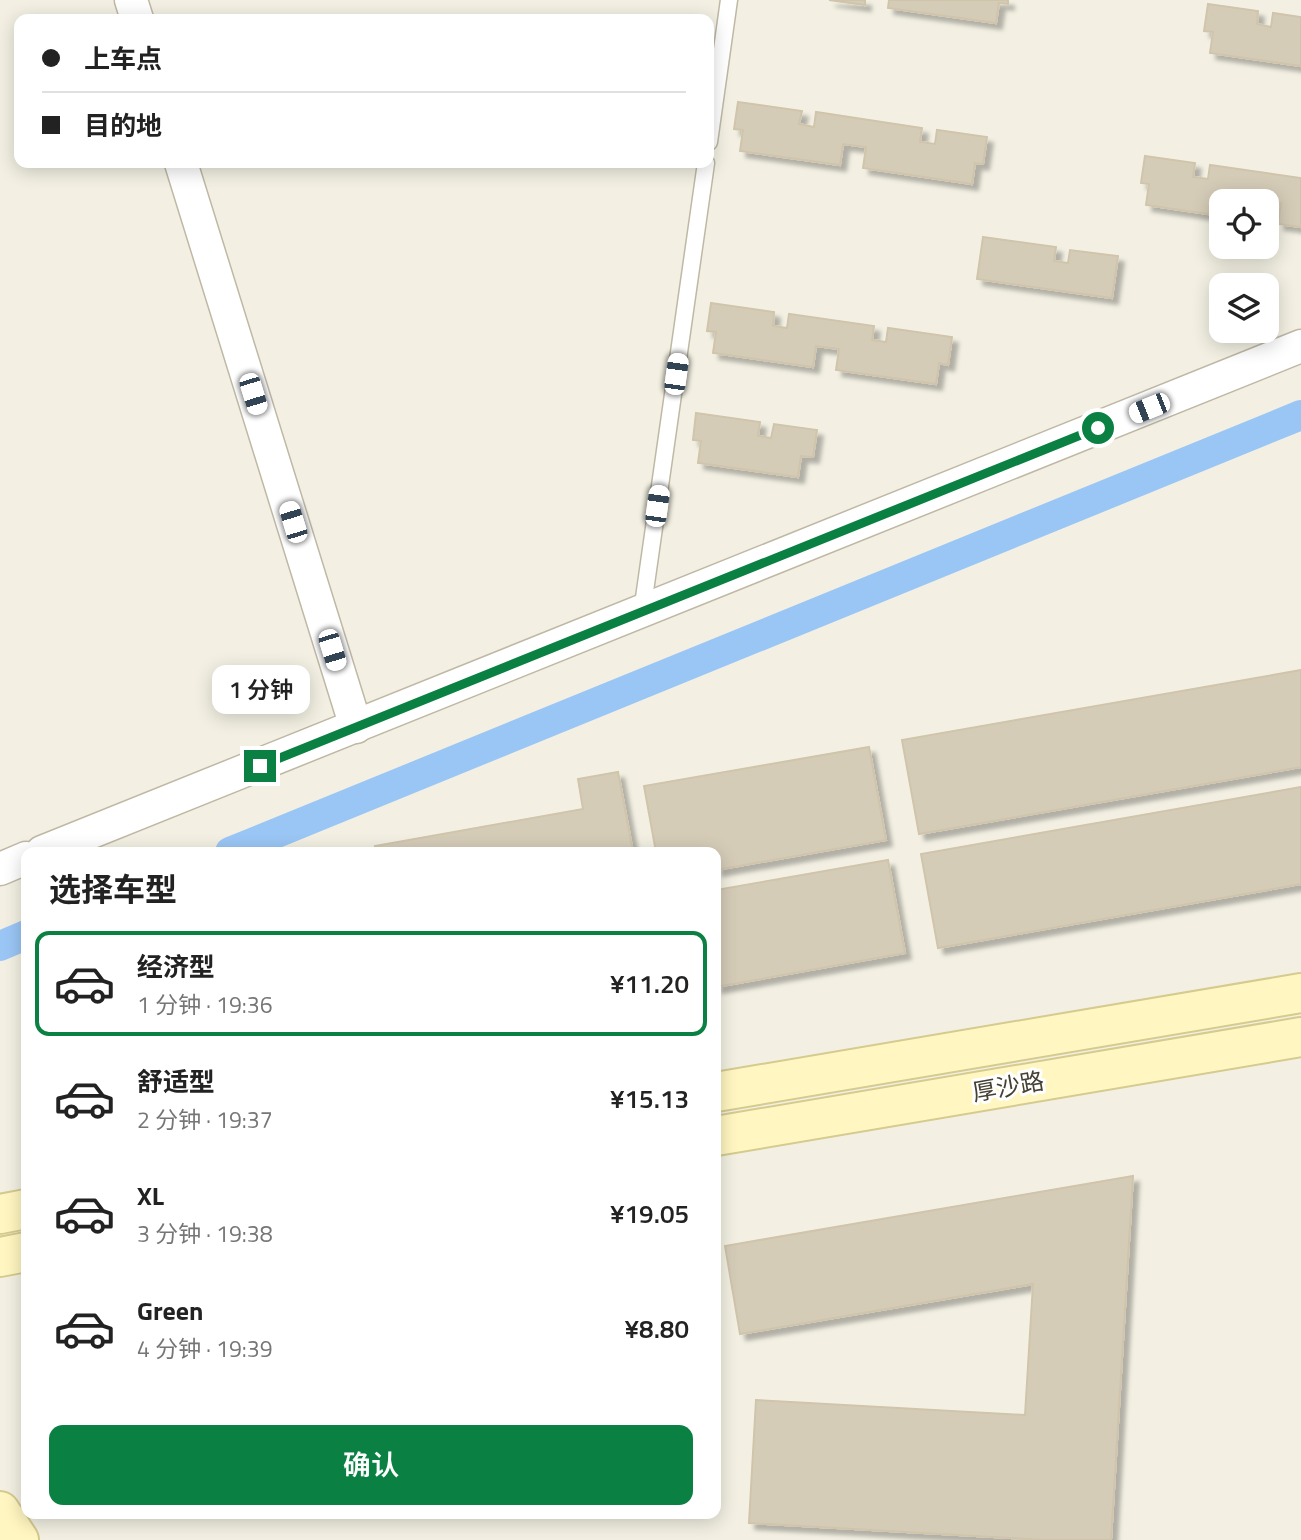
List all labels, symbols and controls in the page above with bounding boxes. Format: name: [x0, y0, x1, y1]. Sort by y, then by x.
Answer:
text: 上车点: [84, 39, 162, 78]
text: 目的地: [84, 106, 162, 145]
map controls: [1209, 189, 1279, 343]
button: locate: [1209, 189, 1279, 259]
button: layers: [1209, 273, 1279, 343]
car: [663, 352, 690, 396]
car: [237, 371, 270, 417]
car: [1126, 390, 1173, 426]
route start: [1082, 412, 1114, 444]
car: [644, 484, 671, 528]
car: [277, 499, 310, 545]
car: [316, 627, 349, 673]
callout: 1 分钟: [211, 664, 309, 714]
text: 1 分钟: [229, 672, 293, 707]
route end: [244, 750, 276, 782]
text: 选择车型: [49, 865, 177, 913]
text: 经济型: [137, 947, 215, 986]
icon: car: [53, 952, 116, 1015]
text: ¥11.20: [610, 964, 689, 1003]
text: 1 分钟 · 19:36: [137, 987, 273, 1022]
text: 舒适型: [137, 1062, 215, 1101]
street label: 厚沙路: [969, 1062, 1047, 1110]
icon: car: [53, 1067, 116, 1130]
text: ¥15.13: [610, 1079, 689, 1118]
text: 2 分钟 · 19:37: [137, 1102, 273, 1137]
text: XL: [137, 1176, 164, 1215]
icon: car: [53, 1182, 116, 1245]
text: ¥19.05: [610, 1194, 689, 1233]
text: 3 分钟 · 19:38: [137, 1216, 273, 1251]
text: Green: [137, 1291, 203, 1330]
icon: car: [53, 1297, 116, 1360]
text: ¥8.80: [625, 1309, 689, 1348]
text: 4 分钟 · 19:39: [137, 1331, 273, 1366]
button: 确认: [49, 1425, 693, 1505]

